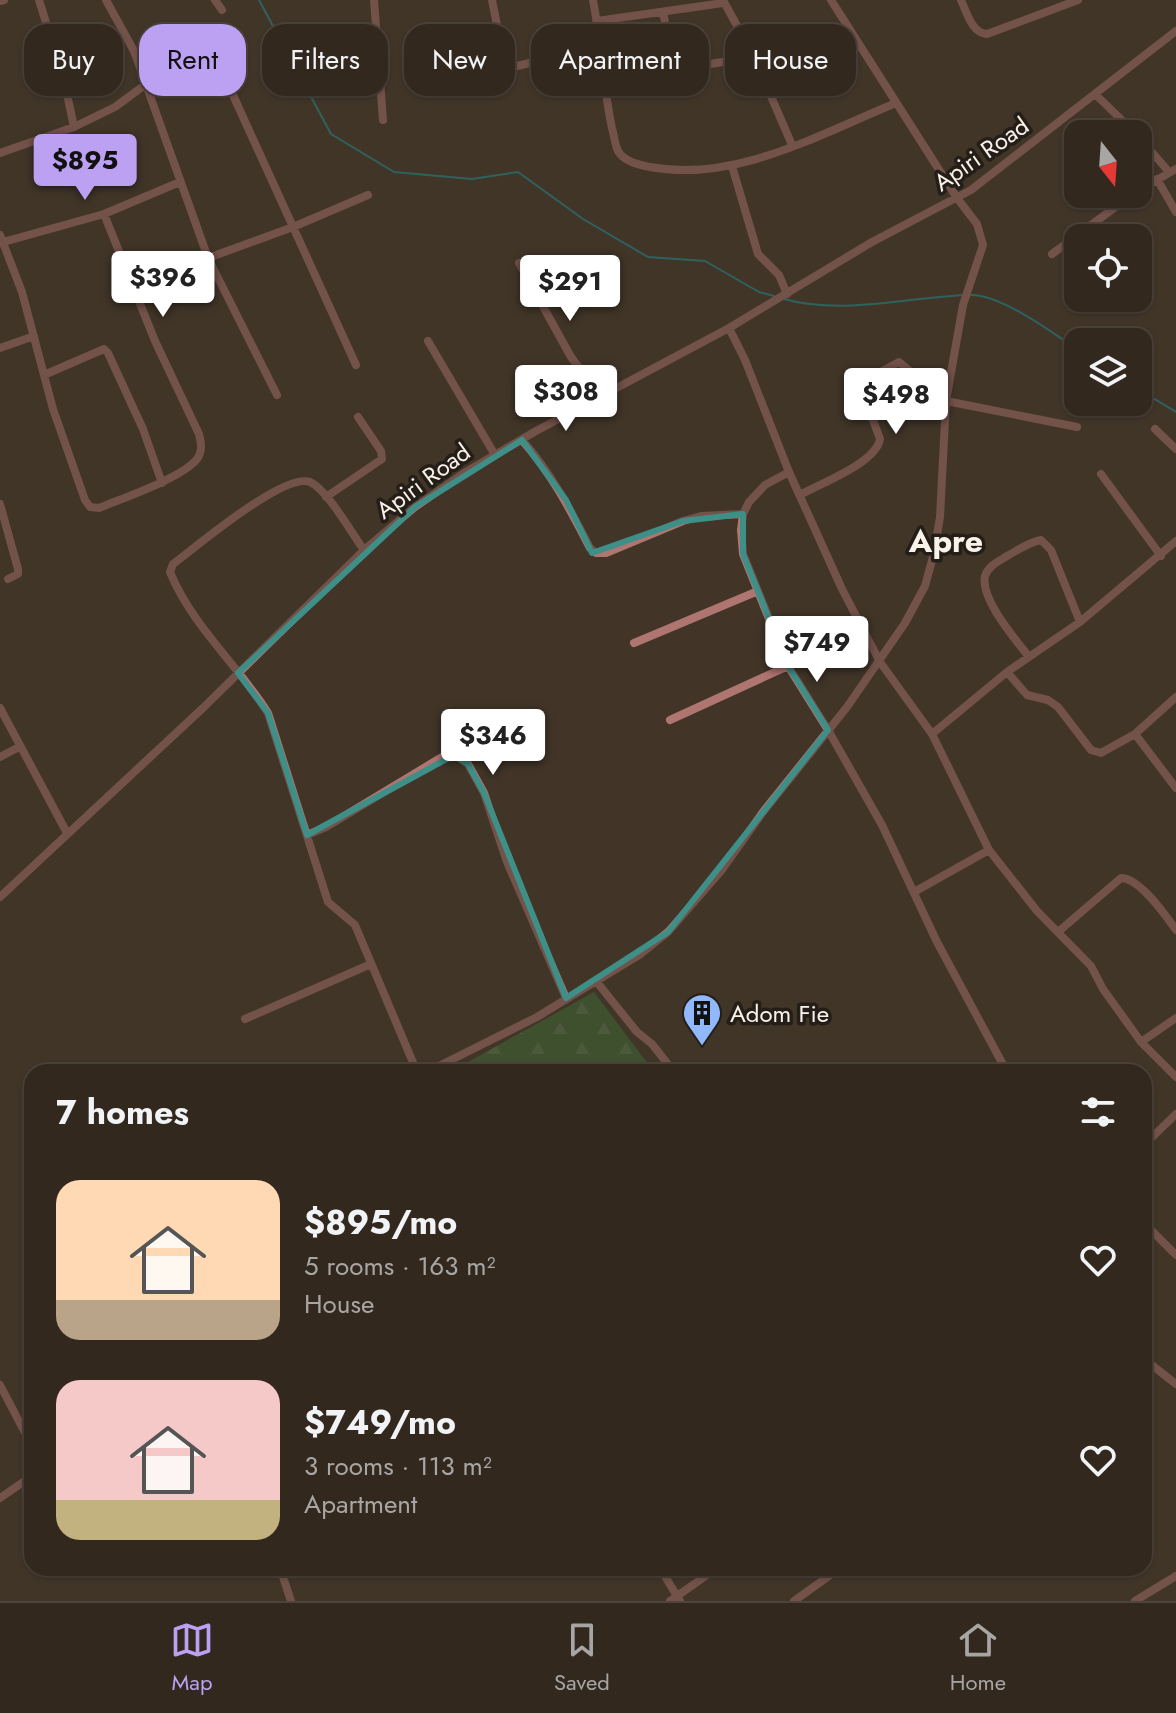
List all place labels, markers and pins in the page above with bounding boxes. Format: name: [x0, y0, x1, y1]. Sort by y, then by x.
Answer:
pin: $895: [38, 134, 132, 202]
pin: $396: [116, 251, 210, 319]
pin: $291: [523, 255, 617, 323]
pin: $308: [519, 365, 613, 433]
pin: $498: [849, 368, 943, 436]
pin: $749: [770, 616, 864, 684]
pin: $346: [446, 709, 540, 777]
building icon: Adom Fie: [681, 992, 723, 1047]
place label: Adom Fie: [730, 996, 829, 1031]

